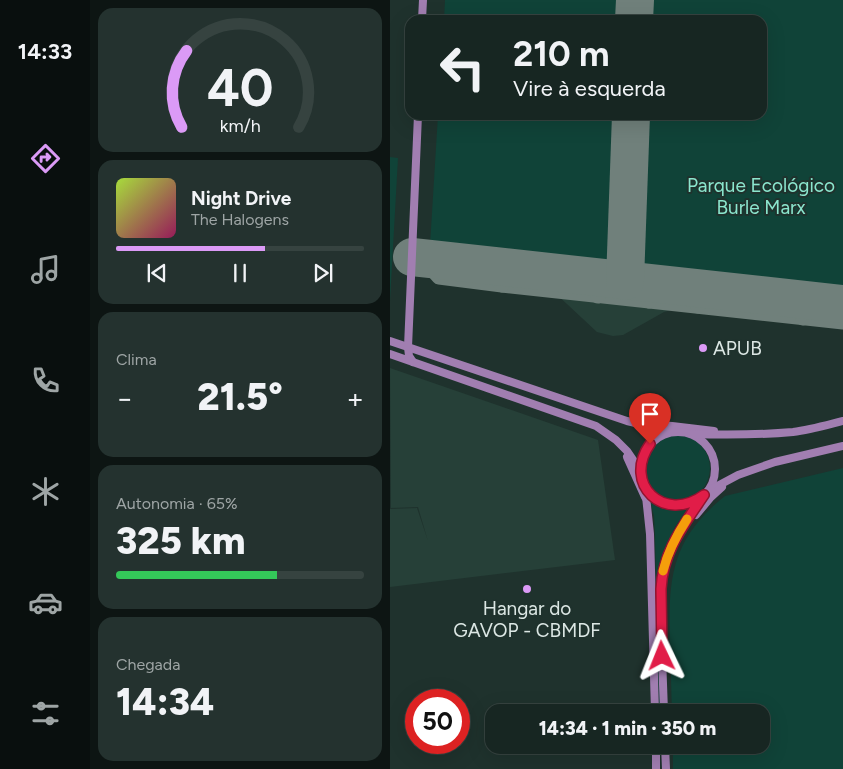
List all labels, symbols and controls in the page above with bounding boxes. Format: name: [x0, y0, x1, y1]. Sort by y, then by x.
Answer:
text: 210 m: [513, 33, 610, 75]
icon: left: [430, 35, 495, 100]
text: 14:33: [18, 38, 72, 65]
text: 40: [207, 57, 273, 119]
text: Vire à esquerda: [513, 75, 666, 102]
text: km/h: [220, 115, 260, 136]
icon: directions: [28, 141, 63, 176]
park label: Parque Ecológico Burle Marx: [687, 174, 835, 219]
text: Night Drive: [191, 187, 291, 210]
text: The Halogens: [191, 210, 289, 229]
icon: music: [28, 252, 63, 287]
icon: previous: [143, 259, 171, 287]
icon: pause: [226, 259, 254, 287]
icon: next: [309, 259, 337, 287]
place label: APUB: [713, 337, 762, 360]
marker: APUB: [697, 342, 709, 354]
text: Clima: [116, 350, 157, 369]
icon: phone: [28, 363, 63, 398]
text: 21.5°: [197, 374, 283, 420]
text: −: [116, 381, 133, 415]
text: +: [347, 381, 364, 415]
pin: [629, 393, 671, 444]
icon: arrive: [636, 400, 664, 428]
icon: climate: [28, 474, 63, 509]
text: Autonomia · 65%: [116, 494, 238, 513]
text: 325 km: [116, 518, 246, 564]
marker: Hangar do GAVOP - CBMDF: [521, 583, 533, 595]
icon: car: [28, 585, 63, 620]
place label: Hangar do GAVOP - CBMDF: [453, 597, 601, 642]
position arrow: [635, 629, 687, 681]
text: Chegada: [116, 655, 180, 674]
text: 14:34: [116, 679, 214, 725]
speed limit sign: 50: [405, 689, 470, 754]
icon: filters: [28, 696, 63, 731]
text: 14:34 · 1 min · 350 m: [539, 717, 716, 740]

